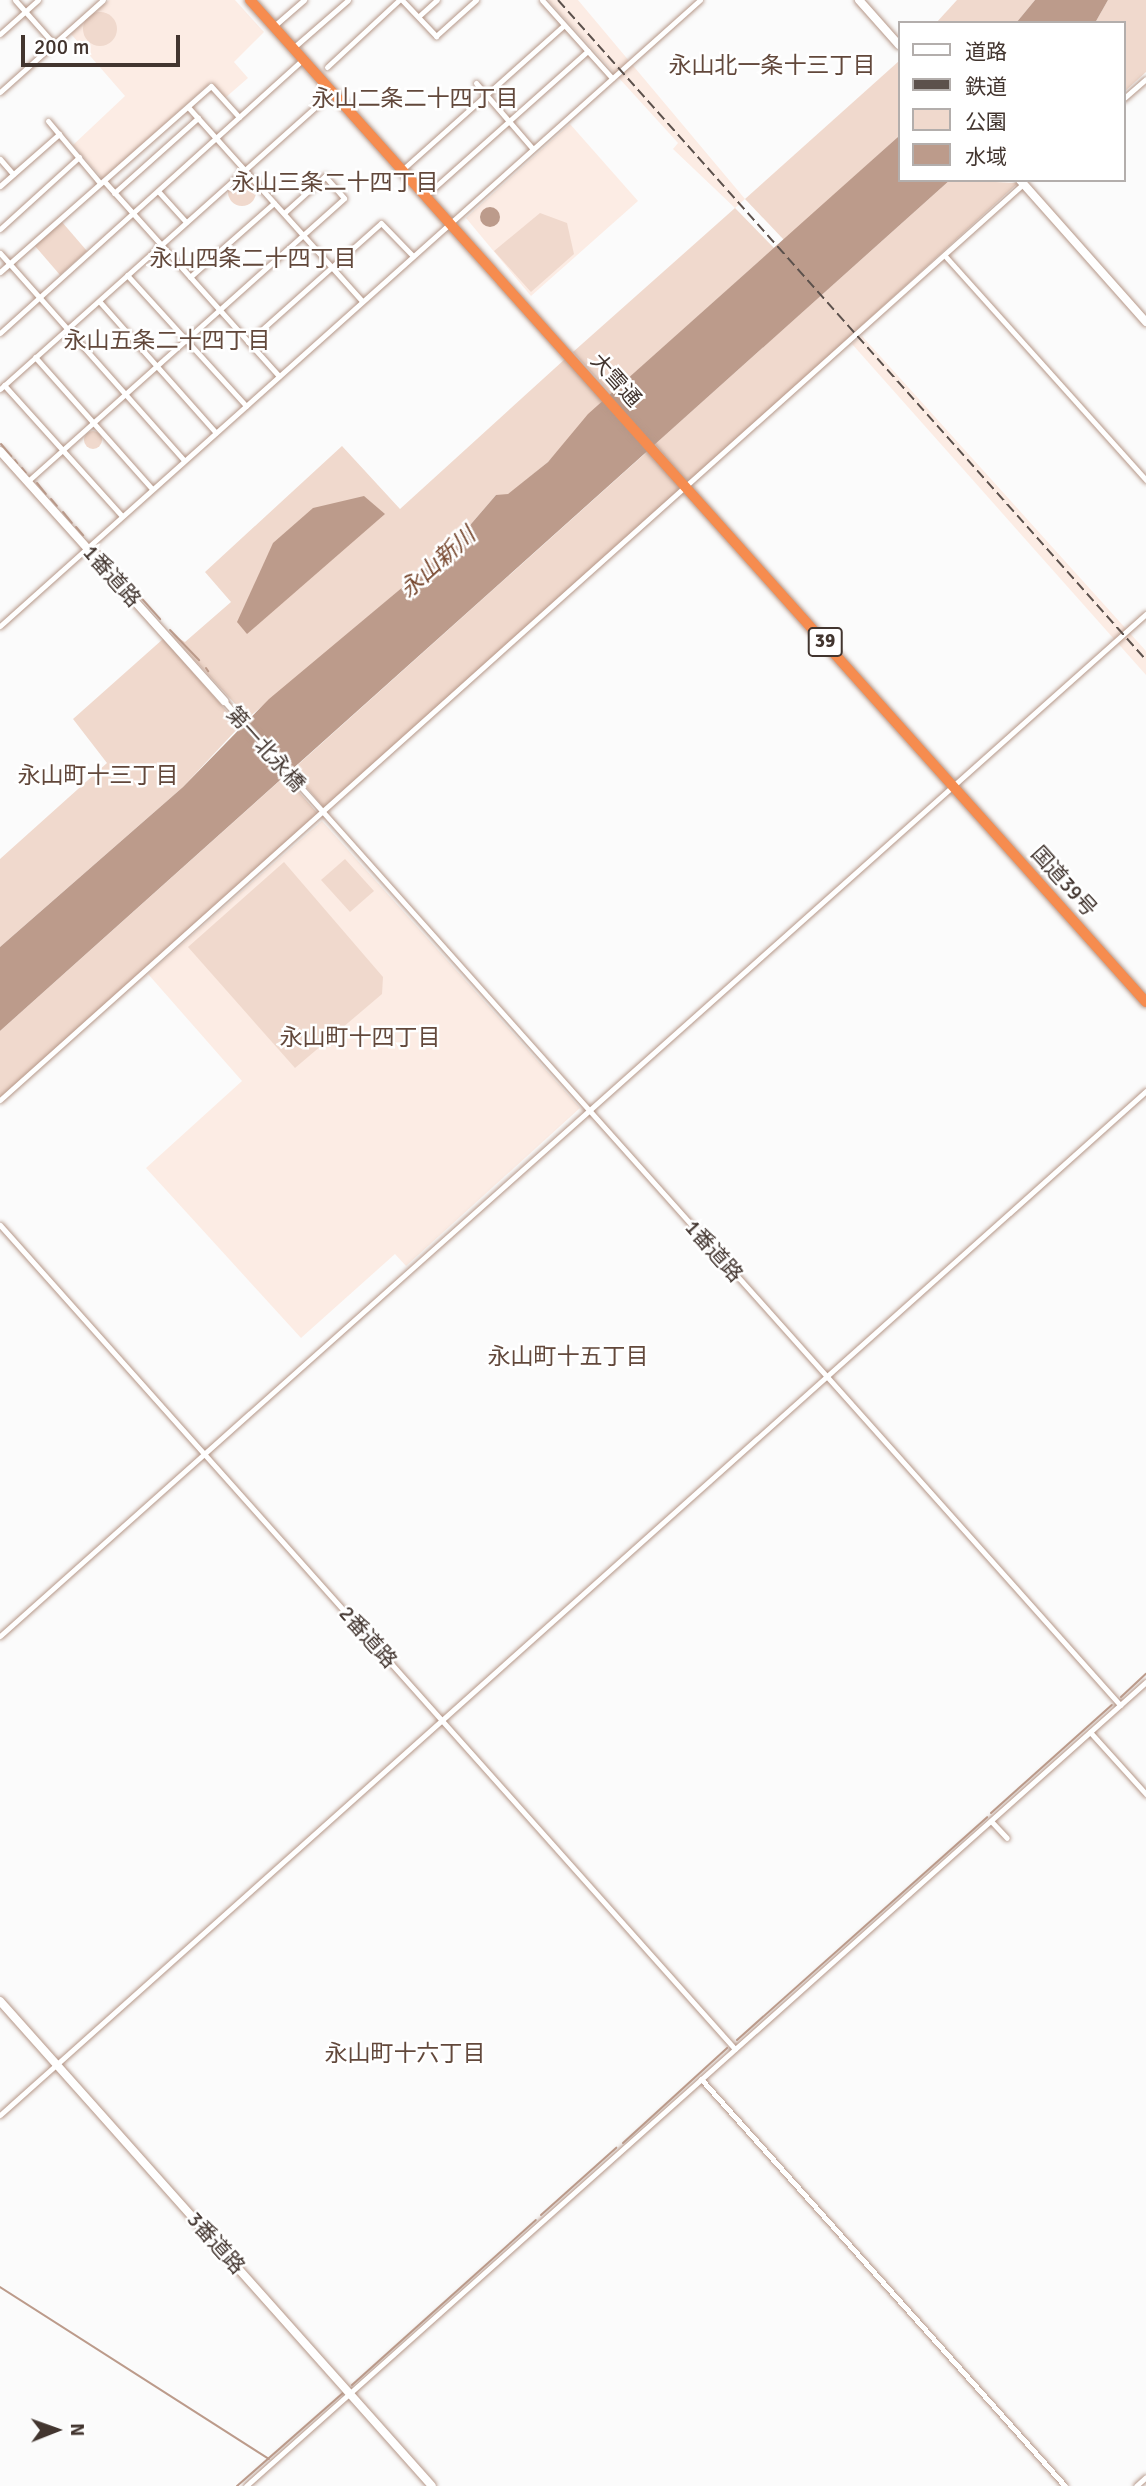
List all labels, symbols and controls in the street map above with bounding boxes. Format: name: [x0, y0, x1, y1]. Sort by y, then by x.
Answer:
scale bar: [24, 21, 184, 65]
legend: [898, 21, 1125, 182]
text: 200 m: [34, 34, 89, 60]
text: 道路: [965, 39, 1007, 65]
district label: 永山北一条十三丁目: [669, 52, 875, 80]
text: 鉄道: [965, 74, 1007, 100]
district label: 永山二条二十四丁目: [312, 85, 518, 113]
text: 公園: [965, 109, 1007, 135]
text: 水域: [965, 144, 1007, 170]
district label: 永山三条二十四丁目: [232, 169, 438, 197]
district label: 永山四条二十四丁目: [150, 245, 356, 273]
district label: 永山五条二十四丁目: [64, 327, 270, 355]
street label: 大雪通: [586, 348, 646, 412]
water label: 永山新川: [395, 522, 481, 604]
street label: 1番道路: [78, 540, 146, 612]
road number: 39: [808, 626, 842, 657]
street label: 第一北永橋: [222, 702, 310, 796]
district label: 永山町十三丁目: [18, 762, 178, 790]
street label: 国道39号: [1026, 841, 1102, 921]
district label: 永山町十四丁目: [280, 1024, 440, 1052]
street label: 1番道路: [680, 1215, 748, 1287]
district label: 永山町十五丁目: [488, 1343, 648, 1371]
street label: 2番道路: [334, 1601, 402, 1673]
district label: 永山町十六丁目: [325, 2040, 485, 2068]
street label: 3番道路: [182, 2207, 250, 2279]
north arrow: [21, 2395, 91, 2465]
text: N: [65, 2423, 89, 2436]

